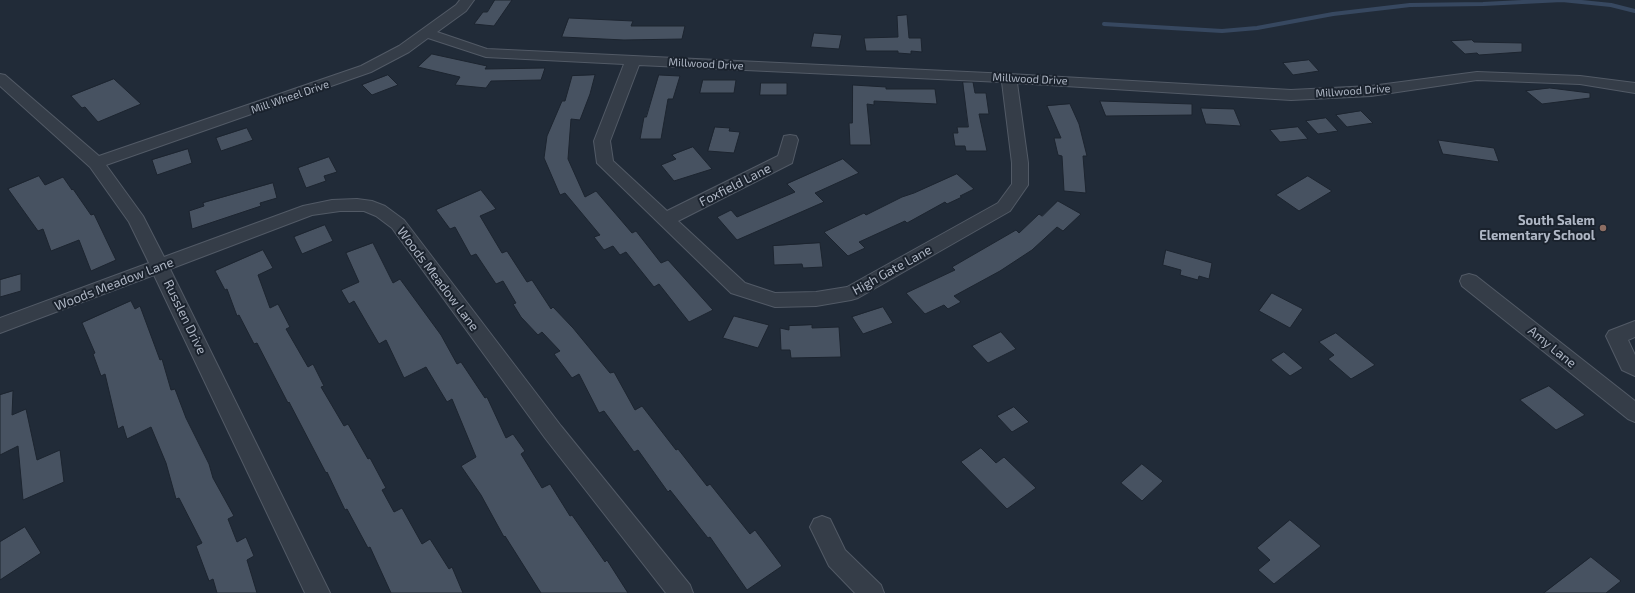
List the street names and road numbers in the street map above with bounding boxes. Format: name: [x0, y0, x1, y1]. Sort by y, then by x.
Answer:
street label: Millwood Drive: [668, 55, 744, 73]
street label: Millwood Drive: [992, 70, 1068, 88]
street label: Mill Wheel Drive: [249, 77, 331, 117]
street label: Millwood Drive: [1315, 82, 1391, 100]
street label: Foxfield Lane: [697, 160, 773, 210]
street label: Woods Meadow Lane: [394, 224, 482, 334]
street label: High Gate Lane: [850, 242, 934, 298]
street label: Woods Meadow Lane: [52, 254, 176, 314]
street label: Russlen Drive: [160, 277, 210, 357]
street label: Amy Lane: [1525, 323, 1579, 371]

